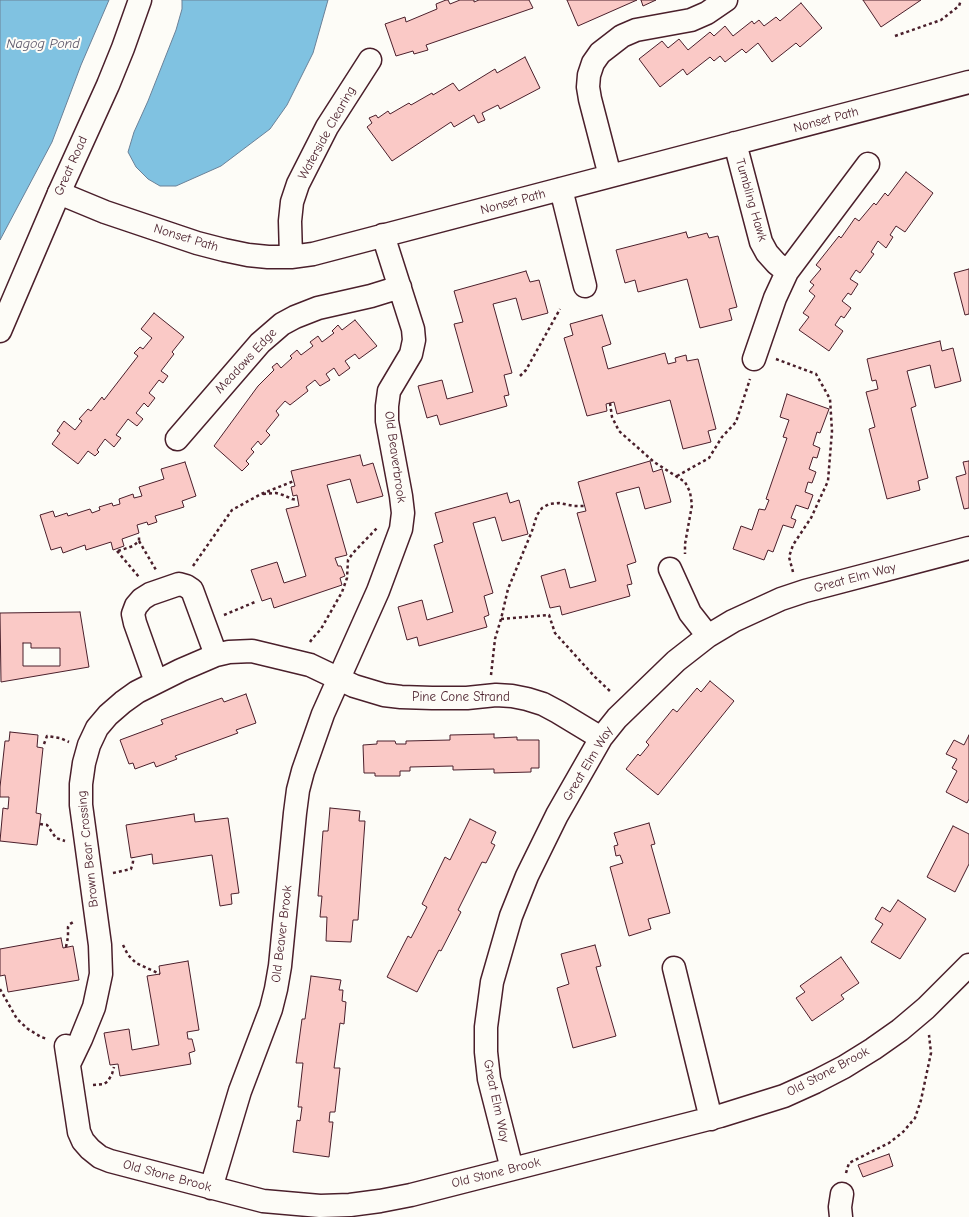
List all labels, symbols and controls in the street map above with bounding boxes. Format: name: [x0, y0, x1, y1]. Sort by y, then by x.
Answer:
water label: Nagog Pond: [6, 36, 80, 52]
street label: Waterside Clearing: [295, 84, 359, 182]
street label: Nonset Path: [792, 104, 860, 136]
street label: Great Road: [51, 134, 91, 198]
street label: Tumbling Hawk: [732, 157, 770, 243]
street label: Nonset Path: [479, 186, 547, 218]
street label: Nonset Path: [152, 221, 220, 255]
street label: Meadows Edge: [212, 325, 280, 397]
street label: Old Beaverbrook: [381, 410, 409, 504]
street label: Great Elm Way: [812, 560, 898, 596]
street label: Pine Cone Strand: [412, 689, 510, 705]
street label: Great Elm Way: [560, 724, 616, 804]
street label: Brown Bear Crossing: [74, 790, 102, 908]
street label: Old Beaver Brook: [268, 884, 296, 984]
street label: Old Stone Brook: [784, 1044, 872, 1100]
street label: Great Elm Way: [480, 1058, 512, 1144]
street label: Old Stone Brook: [450, 1154, 542, 1192]
street label: Old Stone Brook: [121, 1157, 213, 1195]

